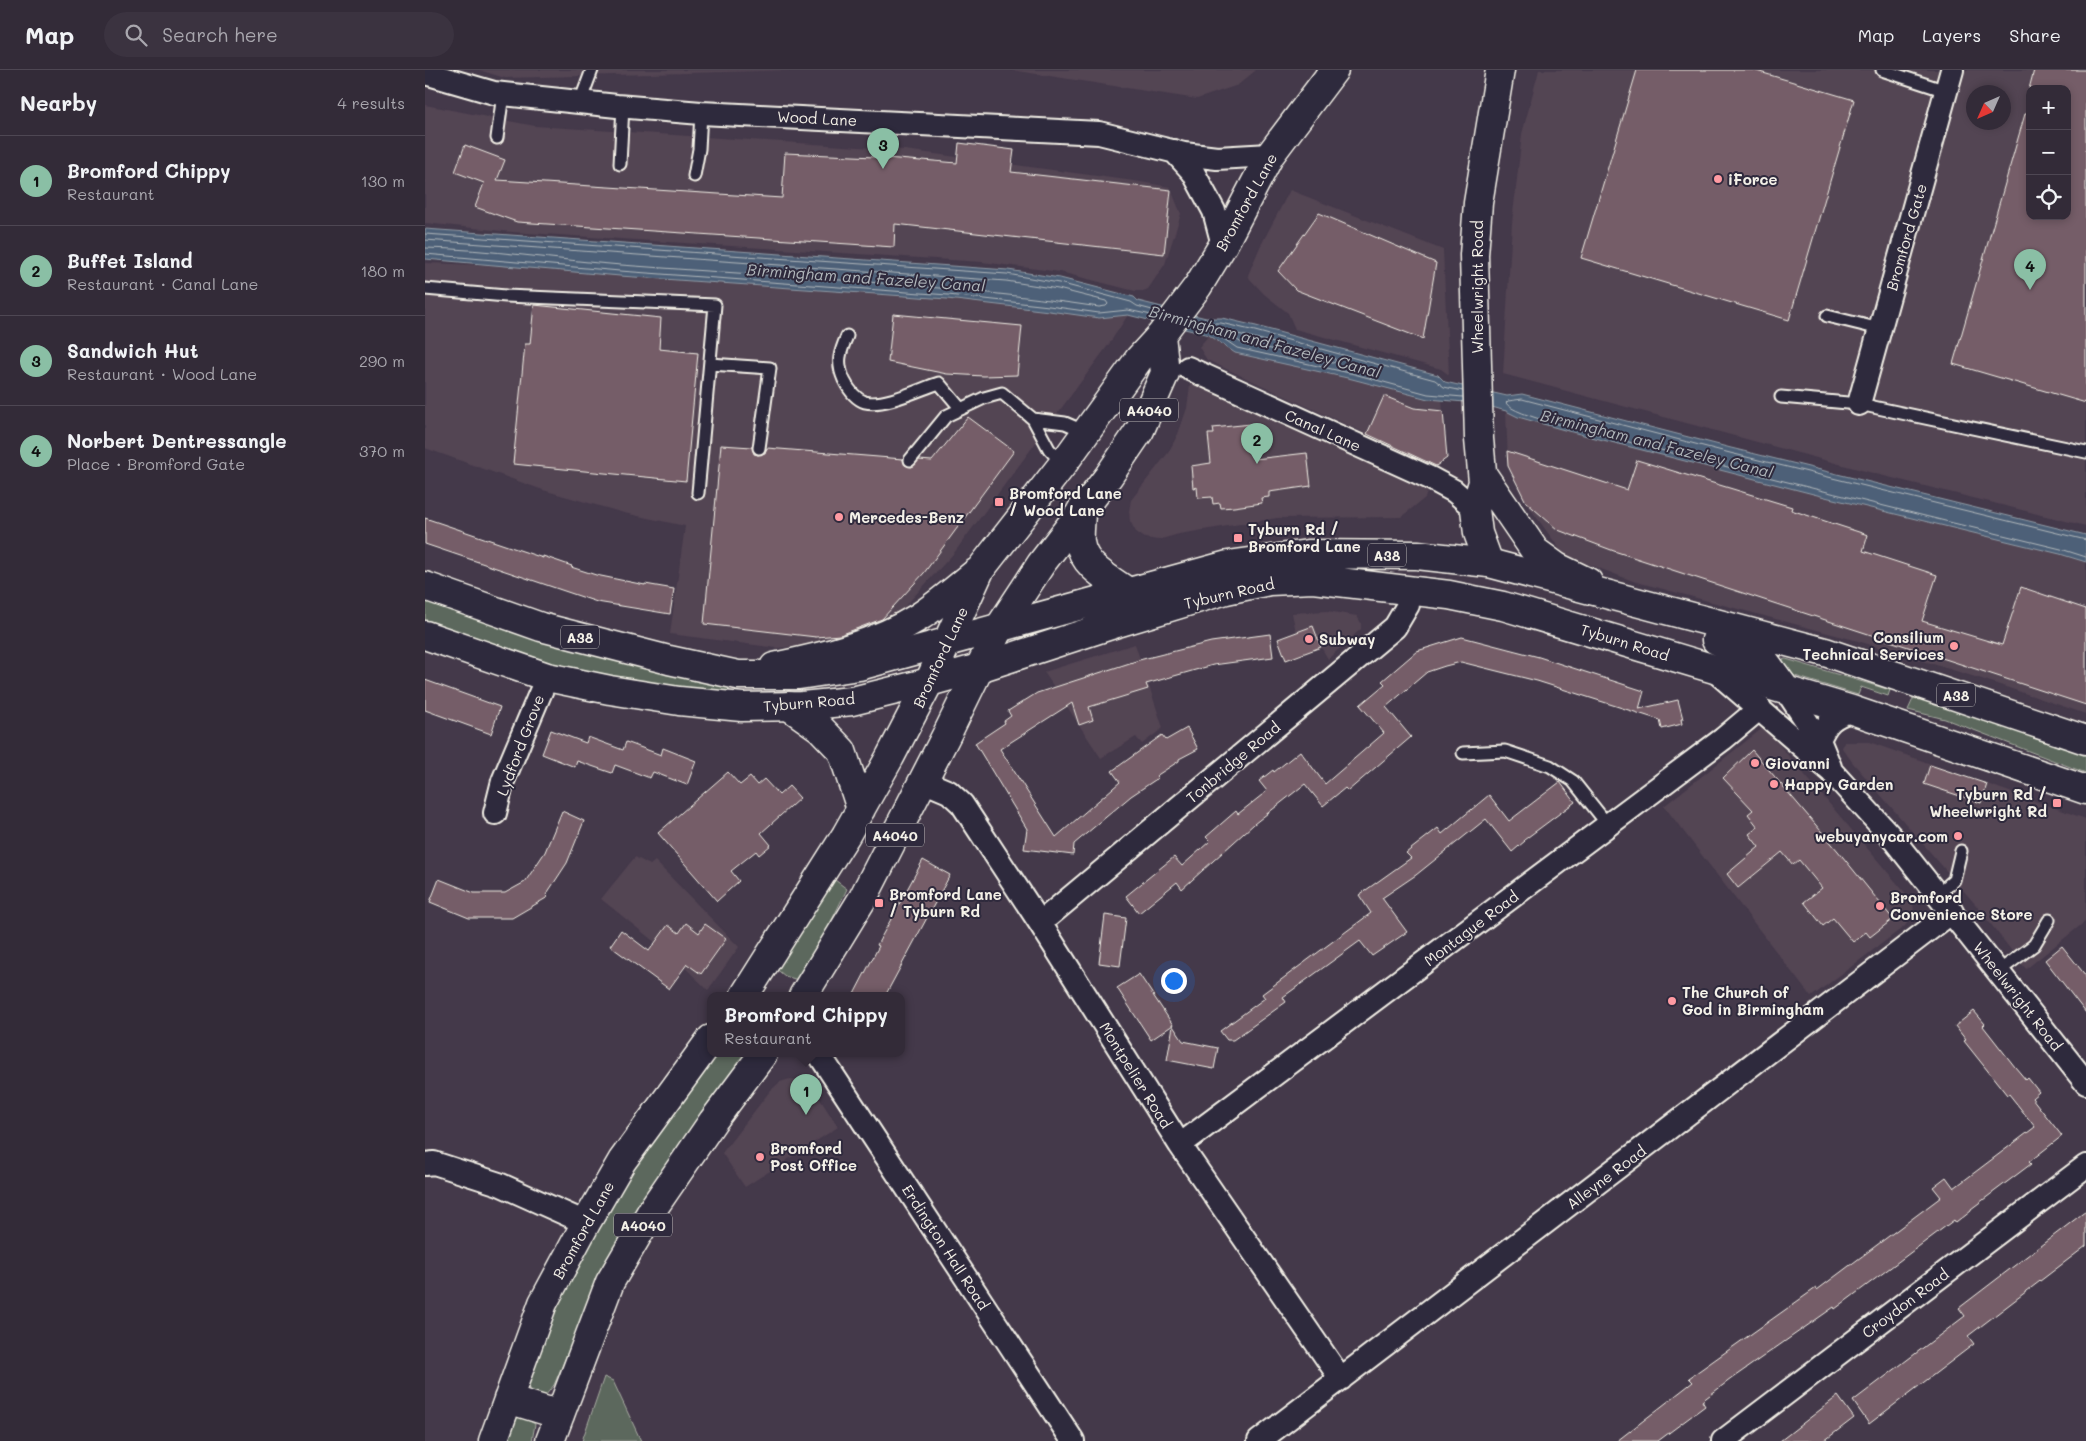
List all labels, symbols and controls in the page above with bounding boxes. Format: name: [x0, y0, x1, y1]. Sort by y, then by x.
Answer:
search box: [104, 12, 454, 57]
text: Map: [25, 19, 74, 50]
icon: search: [122, 21, 150, 49]
text: Search here: [162, 22, 278, 47]
text: Map: [1858, 23, 1894, 47]
text: Layers: [1922, 23, 1981, 47]
text: Share: [2009, 23, 2061, 47]
north arrow: [1966, 85, 2011, 130]
map controls: [2026, 85, 2071, 220]
button: +: [2026, 85, 2071, 130]
text: Nearby: [20, 89, 97, 116]
text: 4 results: [337, 92, 405, 113]
street label: Wood Lane: [776, 106, 858, 130]
pin: 3: [867, 128, 899, 169]
button: −: [2026, 130, 2071, 175]
street label: Bromford Lane: [1211, 149, 1281, 255]
text: Bromford Chippy: [67, 158, 231, 183]
place label: iForce: [1728, 169, 1778, 189]
text: 1: [32, 170, 40, 191]
text: 130 m: [361, 170, 405, 191]
marker: iForce: [1712, 173, 1724, 185]
button: locate: [2026, 175, 2071, 220]
street label: Bromford Gate: [1881, 181, 1931, 293]
text: Restaurant: [67, 183, 155, 204]
street label: Wheelwright Road: [1467, 220, 1487, 354]
text: Buffet Island: [67, 248, 193, 273]
pin: 4: [2014, 249, 2046, 290]
water label: Birmingham and Fazeley Canal: [746, 258, 986, 296]
text: 2: [32, 260, 40, 281]
text: 180 m: [360, 260, 405, 281]
text: Restaurant · Canal Lane: [67, 273, 258, 294]
water label: Birmingham and Fazeley Canal: [1147, 300, 1383, 382]
text: Sandwich Hut: [67, 338, 198, 363]
text: 3: [31, 350, 41, 371]
text: 290 m: [359, 350, 405, 371]
text: Restaurant · Wood Lane: [67, 363, 257, 384]
road number: A4040: [1120, 398, 1178, 422]
street label: Canal Lane: [1282, 404, 1364, 456]
water label: Birmingham and Fazeley Canal: [1539, 404, 1775, 482]
pin: 2: [1241, 423, 1273, 464]
text: Norbert Dentressangle: [67, 428, 286, 453]
text: 4: [31, 440, 41, 461]
text: 370 m: [359, 440, 405, 461]
text: Place · Bromford Gate: [67, 453, 245, 474]
place label: Bromford Lane / Wood Lane: [1009, 483, 1122, 520]
marker: Bromford Lane / Wood Lane: [993, 496, 1005, 508]
place label: Mercedes-Benz: [849, 507, 965, 527]
marker: Mercedes-Benz: [833, 511, 845, 523]
place label: Tyburn Rd / Bromford Lane: [1248, 519, 1361, 556]
marker: Tyburn Rd / Bromford Lane: [1232, 532, 1244, 544]
road number: A38: [1368, 544, 1406, 566]
street label: Tyburn Road: [1182, 573, 1276, 613]
street label: Bromford Lane: [908, 603, 972, 711]
street label: Tyburn Road: [1578, 619, 1672, 665]
road number: A38: [561, 626, 599, 648]
place label: Consilium Technical Services: [1802, 627, 1944, 664]
place label: Subway: [1319, 629, 1375, 649]
marker: Subway: [1303, 633, 1315, 645]
marker: Consilium Technical Services: [1948, 640, 1960, 652]
road number: A38: [1937, 684, 1975, 706]
street label: Tyburn Road: [762, 688, 856, 716]
street label: Lydford Grove: [492, 692, 548, 798]
street label: Tonbridge Road: [1182, 717, 1284, 807]
place label: Giovanni: [1765, 753, 1830, 773]
marker: Giovanni: [1749, 757, 1761, 769]
place label: Happy Garden: [1784, 774, 1893, 794]
marker: Happy Garden: [1768, 778, 1780, 790]
place label: Tyburn Rd / Wheelwright Rd: [1930, 784, 2048, 821]
marker: Tyburn Rd / Wheelwright Rd: [2051, 797, 2063, 809]
road number: A4040: [866, 824, 924, 846]
place label: webuyanycar.com: [1815, 826, 1948, 846]
marker: webuyanycar.com: [1952, 830, 1964, 842]
place label: Bromford Lane / Tyburn Rd: [889, 884, 1002, 921]
street label: Montague Road: [1420, 886, 1522, 970]
place label: Bromford Convenience Store: [1890, 887, 2032, 924]
marker: Bromford Lane / Tyburn Rd: [873, 897, 885, 909]
marker: Bromford Convenience Store: [1874, 900, 1886, 912]
street label: Wheelwright Road: [1969, 937, 2067, 1055]
your location: [1161, 968, 1187, 994]
place label: The Church of God in Birmingham: [1682, 982, 1824, 1019]
popup: [707, 992, 905, 1057]
marker: The Church of God in Birmingham: [1666, 995, 1678, 1007]
text: Bromford Chippy: [724, 1002, 888, 1027]
street label: Montpelier Road: [1095, 1018, 1177, 1132]
text: Restaurant: [724, 1027, 812, 1048]
pin: 1: [790, 1074, 822, 1115]
place label: Bromford Post Office: [770, 1138, 857, 1175]
street label: Alleyne Road: [1562, 1140, 1650, 1214]
marker: Bromford Post Office: [754, 1151, 766, 1163]
street label: Bromford Lane: [548, 1177, 618, 1283]
street label: Erdington Hall Road: [898, 1181, 994, 1313]
road number: A4040: [614, 1214, 672, 1236]
street label: Croydon Road: [1858, 1264, 1952, 1342]

